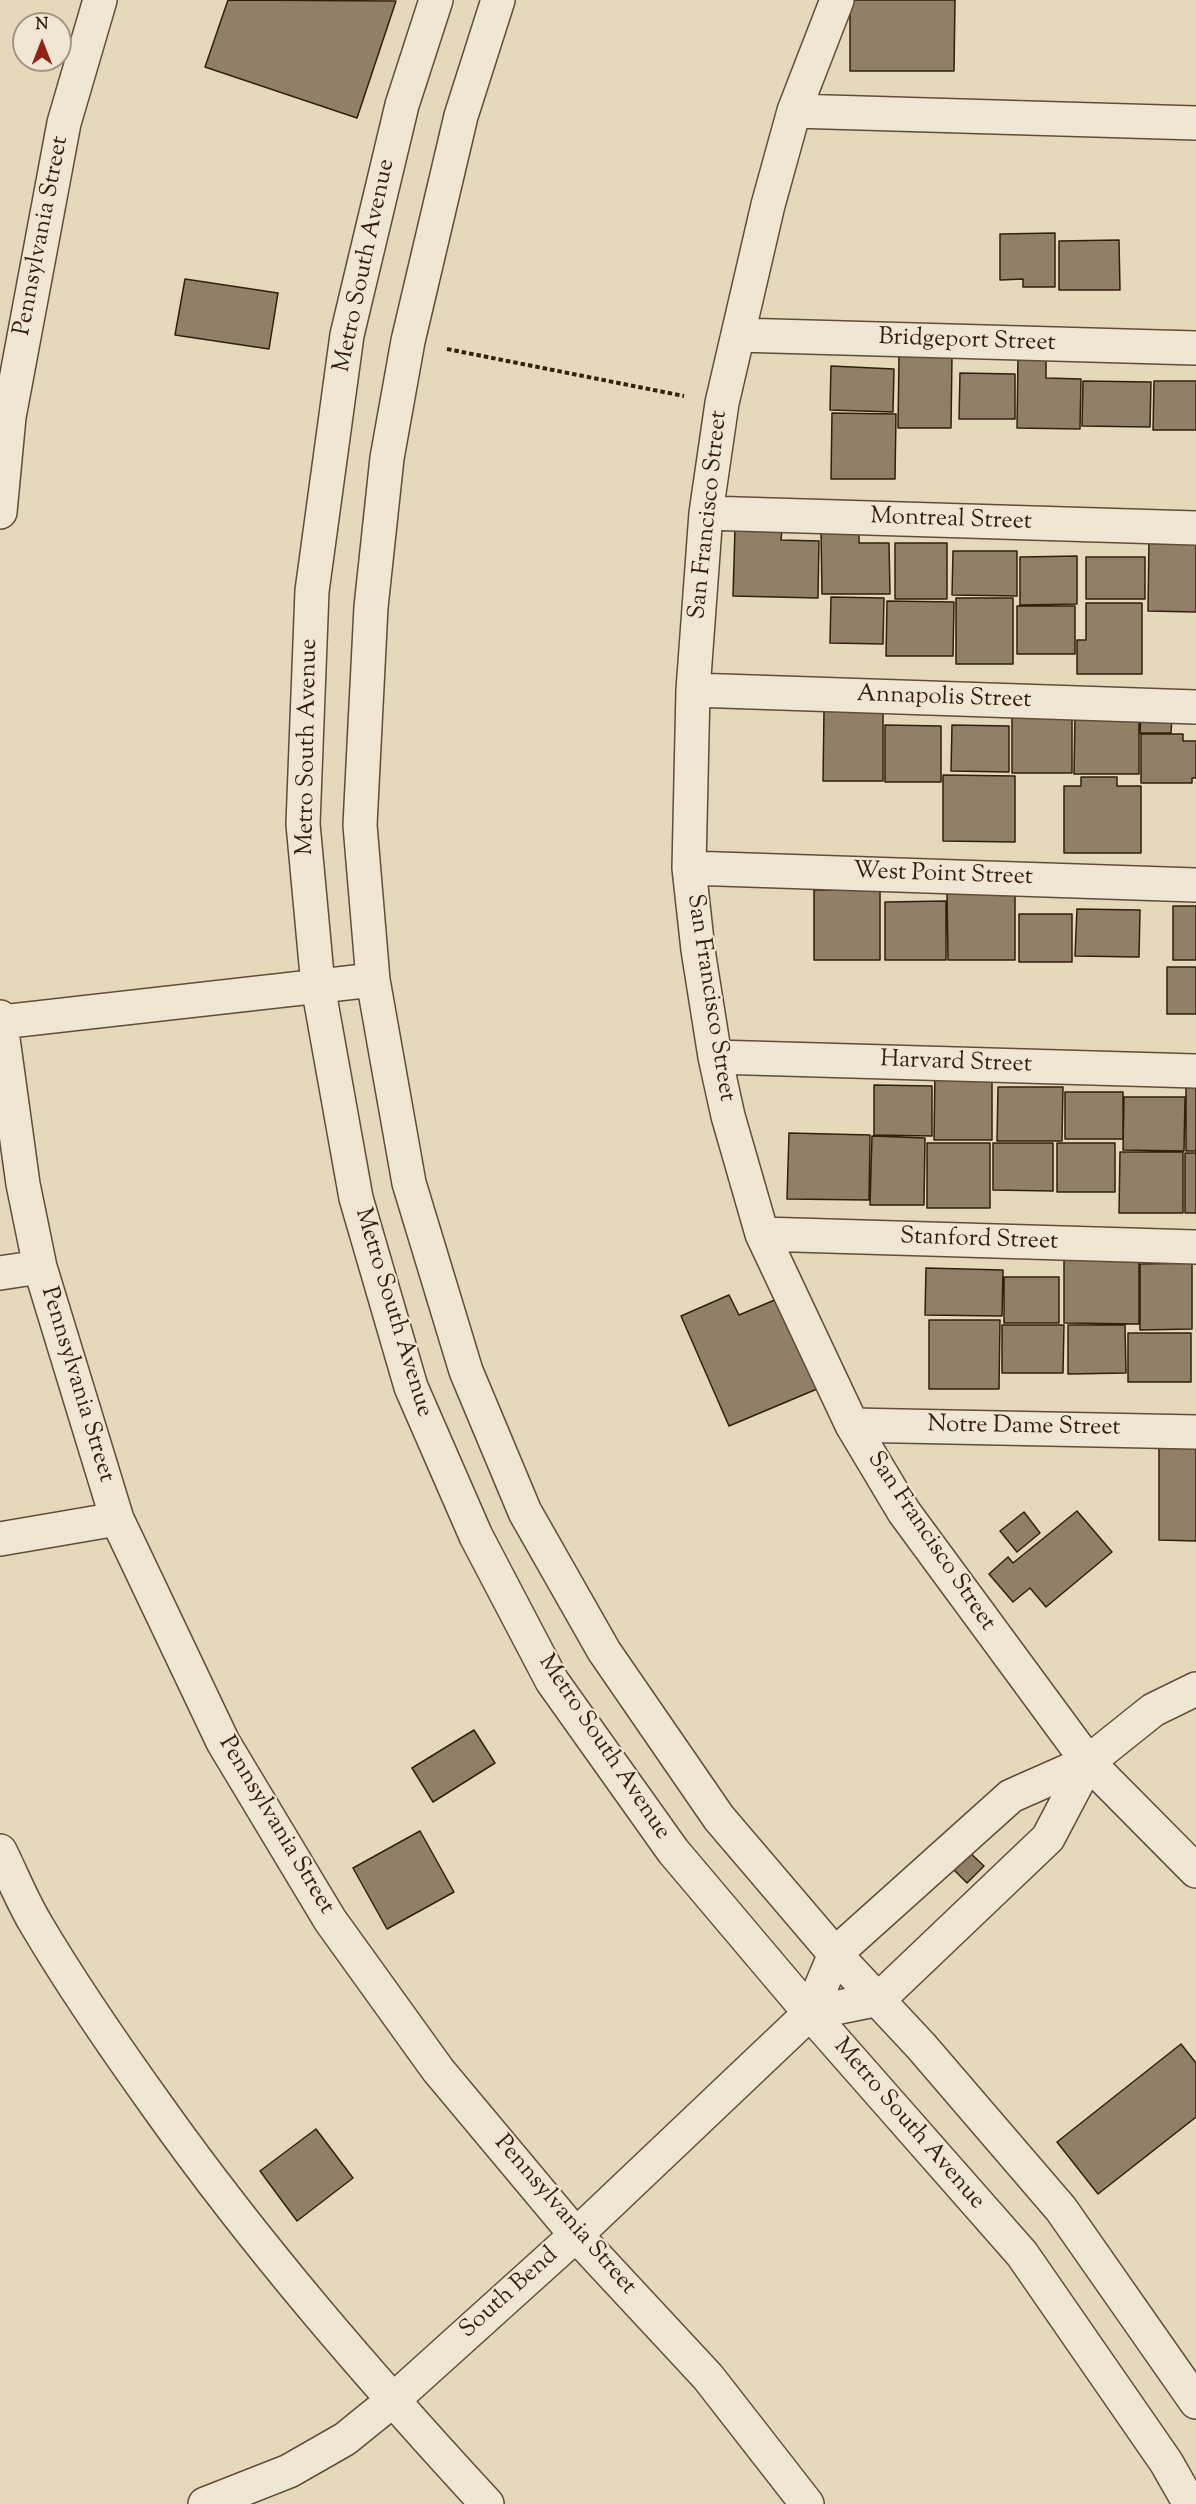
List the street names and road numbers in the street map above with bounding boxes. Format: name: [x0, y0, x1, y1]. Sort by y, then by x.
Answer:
street label: Pennsylvania Street: [10, 134, 76, 338]
street label: Metro South Avenue: [329, 157, 403, 375]
street label: Bridgeport Street: [878, 325, 1056, 359]
street label: San Francisco Street: [685, 409, 735, 621]
street label: Montreal Street: [870, 504, 1032, 538]
street label: Metro South Avenue: [293, 638, 325, 856]
street label: Annapolis Street: [856, 682, 1032, 716]
street label: West Point Street: [853, 858, 1033, 894]
street label: San Francisco Street: [678, 892, 740, 1104]
street label: Harvard Street: [880, 1047, 1032, 1081]
street label: Metro South Avenue: [346, 1205, 438, 1421]
street label: Stanford Street: [899, 1224, 1059, 1258]
street label: Pennsylvania Street: [33, 1284, 119, 1486]
street label: Notre Dame Street: [927, 1412, 1121, 1444]
street label: San Francisco Street: [859, 1447, 1001, 1637]
street label: Metro South Avenue: [530, 1650, 676, 1846]
street label: Pennsylvania Street: [210, 1732, 340, 1920]
street label: Metro South Avenue: [826, 2034, 990, 2216]
street label: Pennsylvania Street: [487, 2130, 641, 2302]
street label: South Bend: [455, 2242, 565, 2346]

